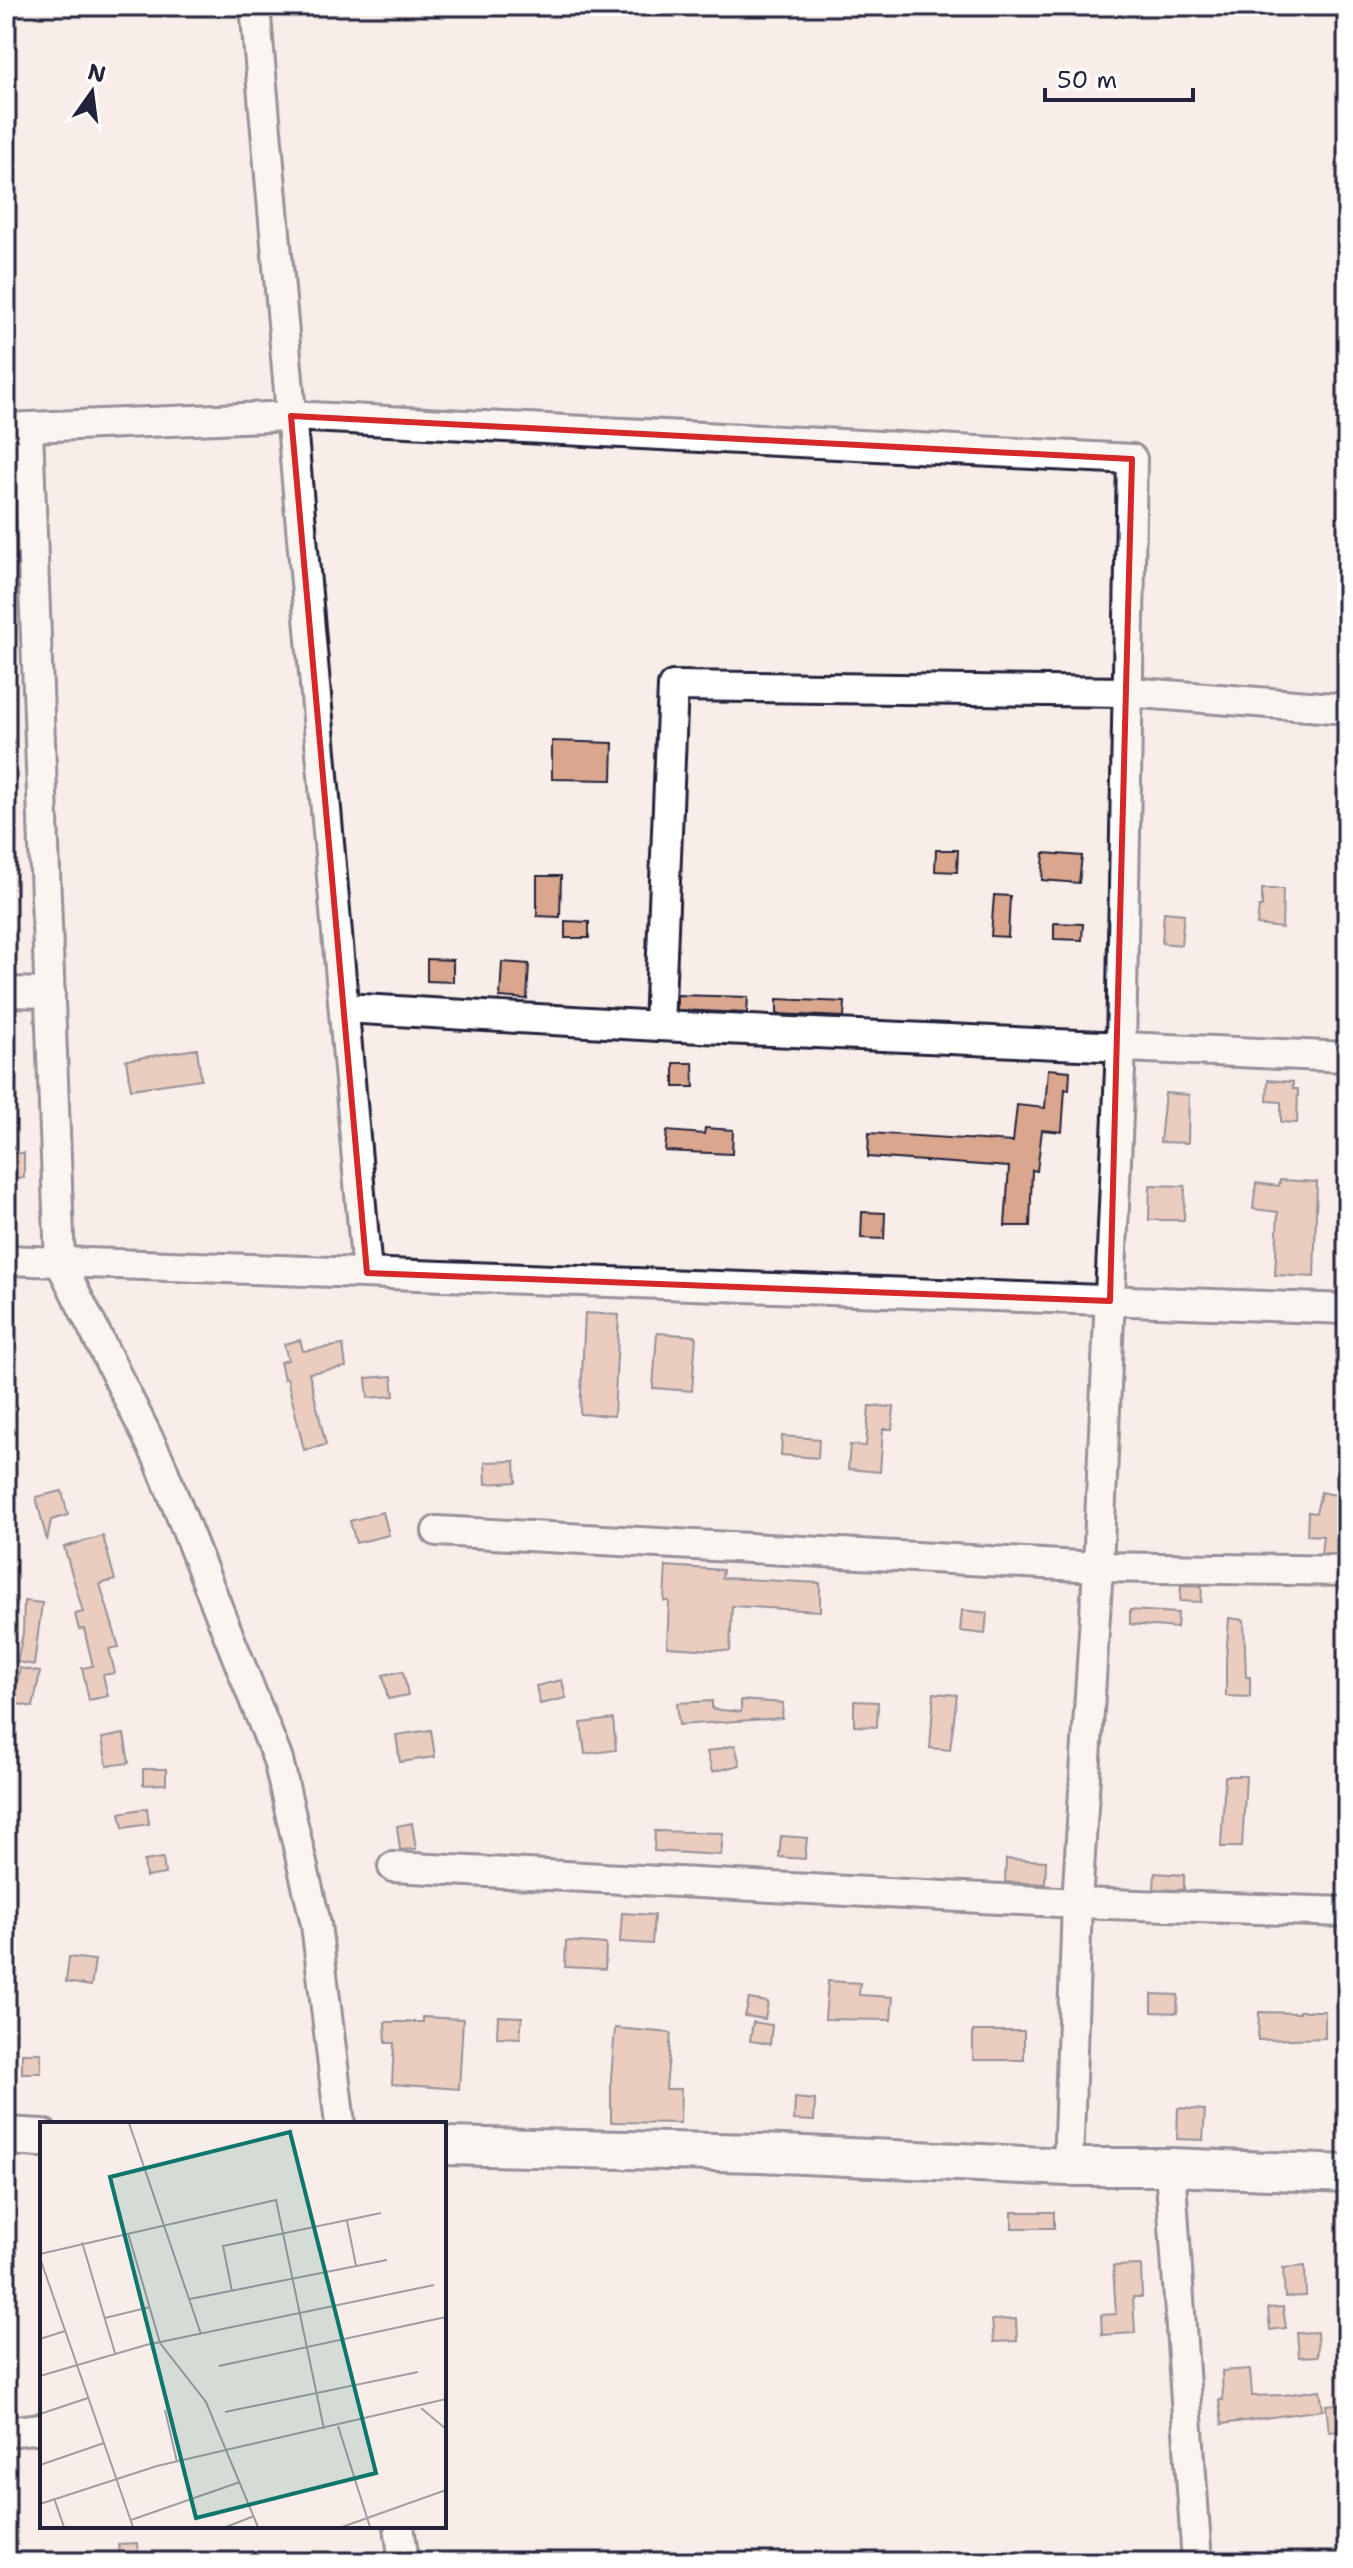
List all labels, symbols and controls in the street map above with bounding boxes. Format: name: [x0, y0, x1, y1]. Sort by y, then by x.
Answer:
north arrow: [52, 52, 132, 132]
scale bar: [1045, 52, 1193, 102]
text: N: [85, 57, 109, 89]
text: 50 m: [1057, 64, 1117, 96]
inset map: [40, 2122, 446, 2528]

